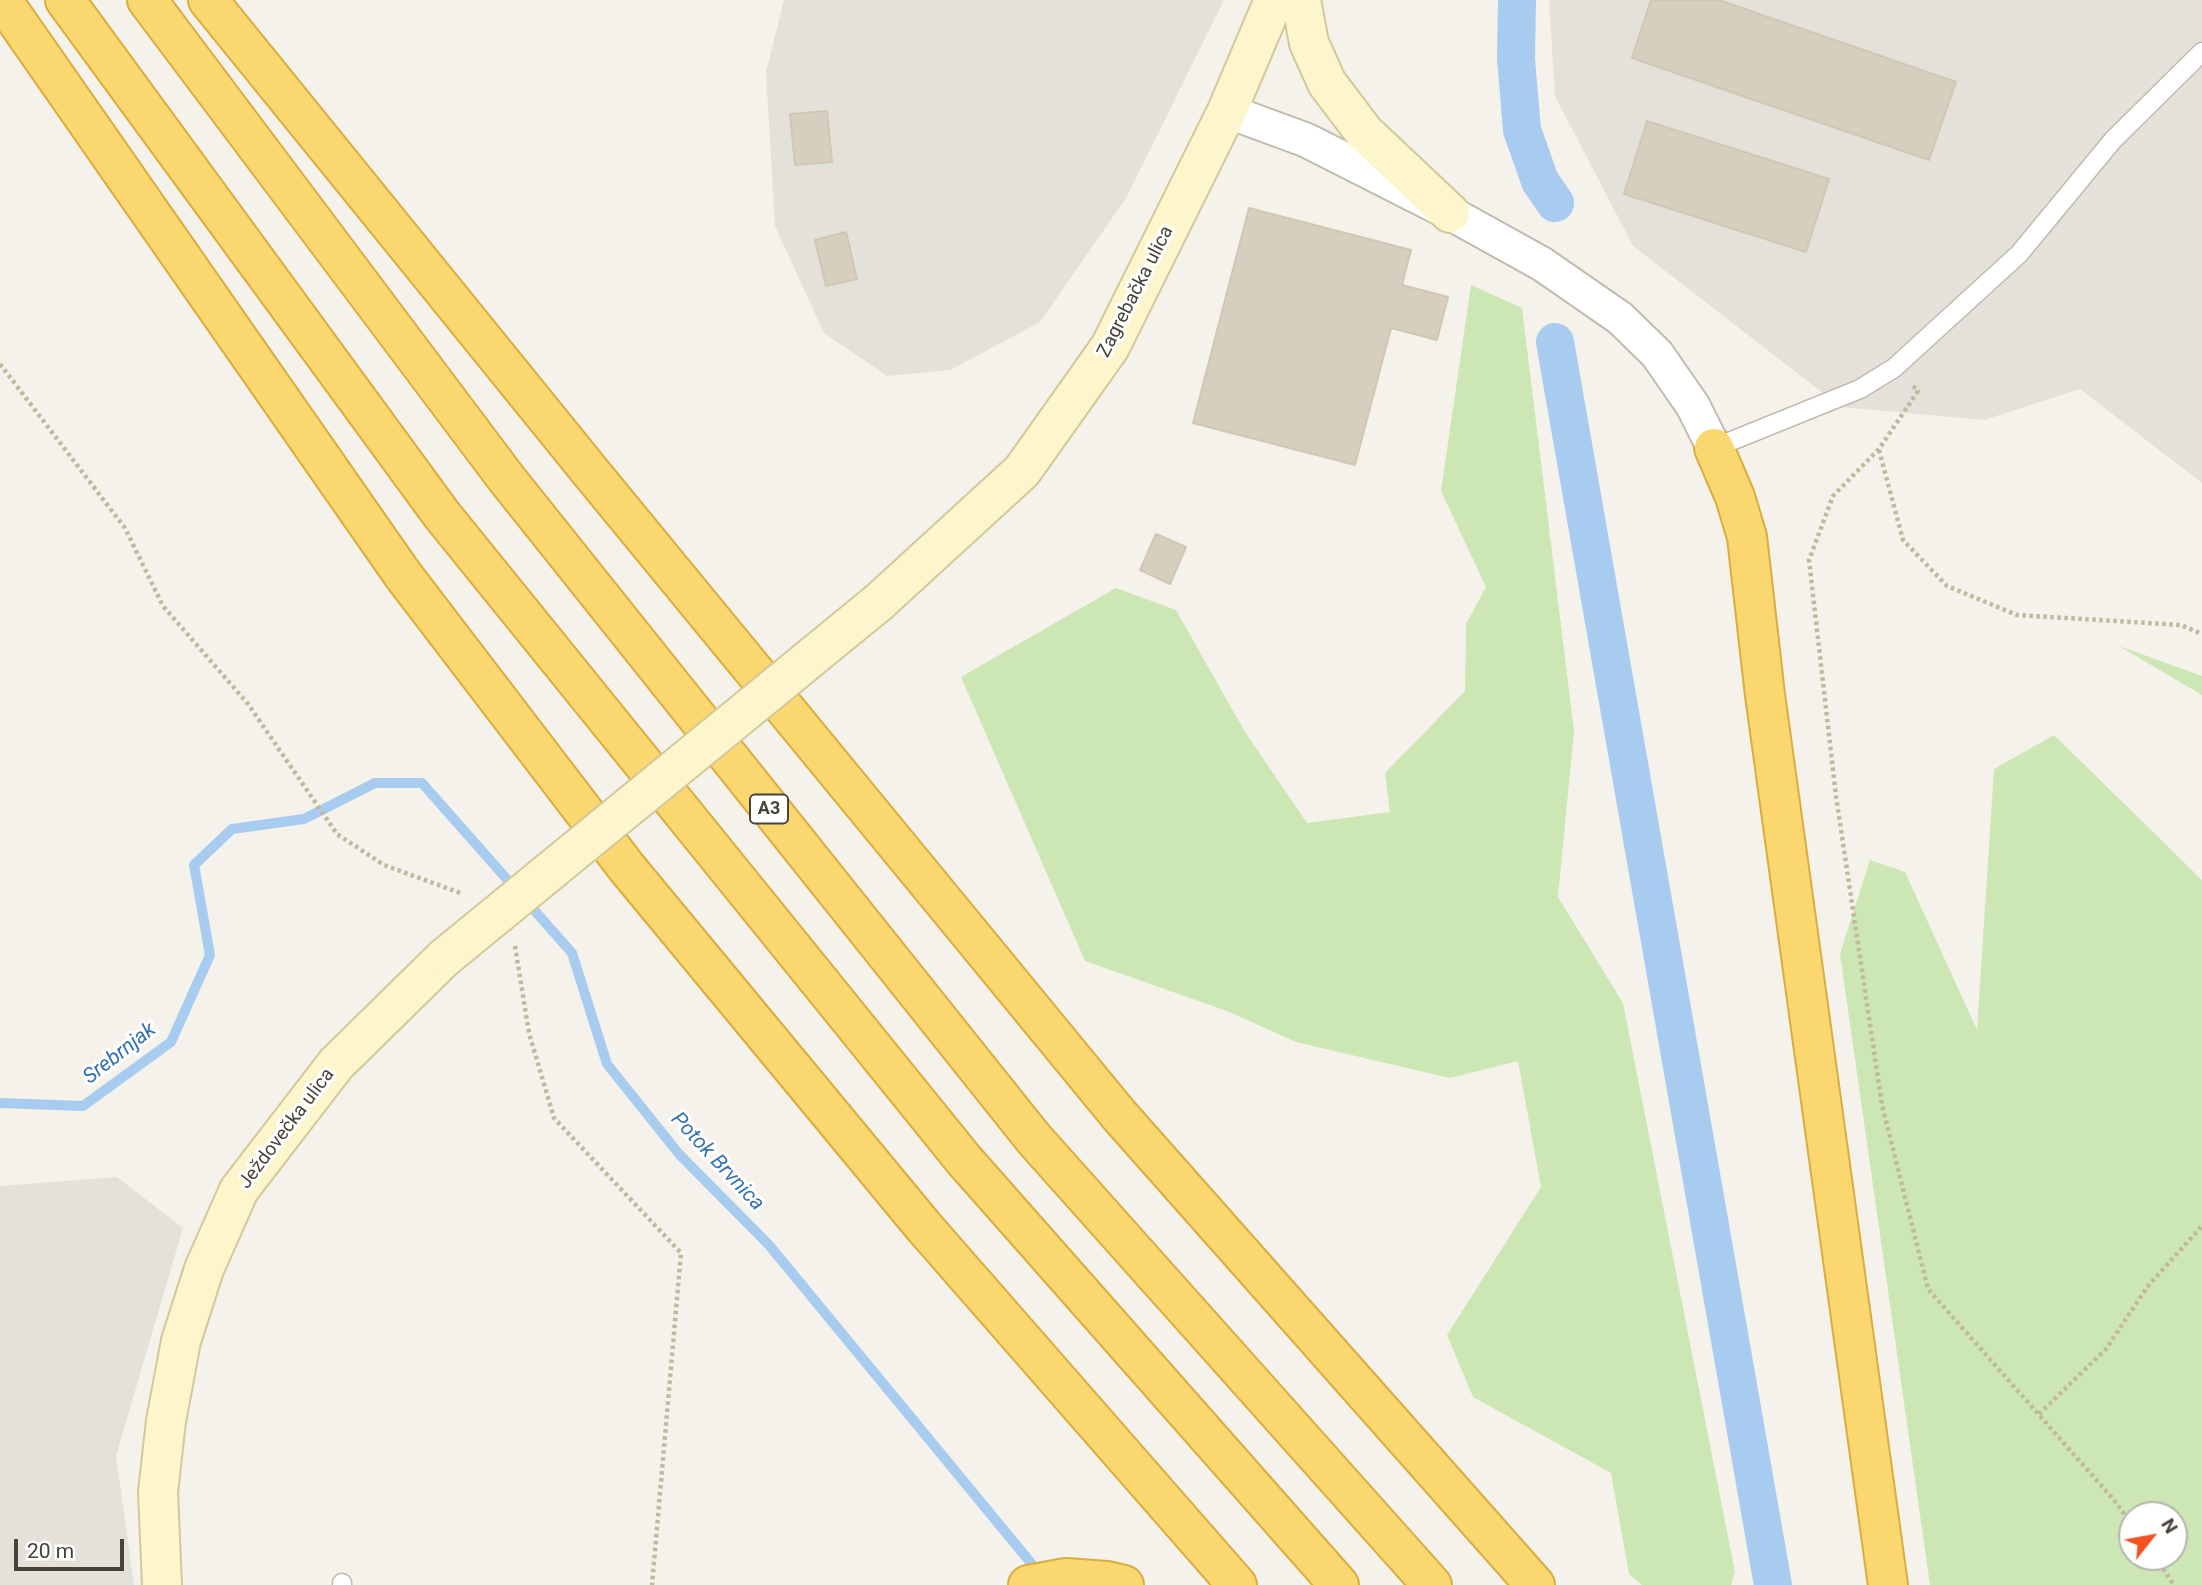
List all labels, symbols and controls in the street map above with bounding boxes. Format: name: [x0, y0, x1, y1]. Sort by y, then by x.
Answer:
street label: Zagrebačka ulica: [1093, 223, 1179, 361]
road number: A3: [750, 794, 788, 824]
water label: Srebrnjak: [79, 1018, 161, 1090]
street label: Ježdovečka ulica: [234, 1064, 340, 1194]
water label: Potok Brvnica: [665, 1108, 769, 1216]
north arrow: [2118, 1501, 2188, 1571]
text: N: [2156, 1514, 2183, 1538]
scale bar: [18, 1526, 128, 1570]
text: 20 m: [27, 1539, 74, 1563]

